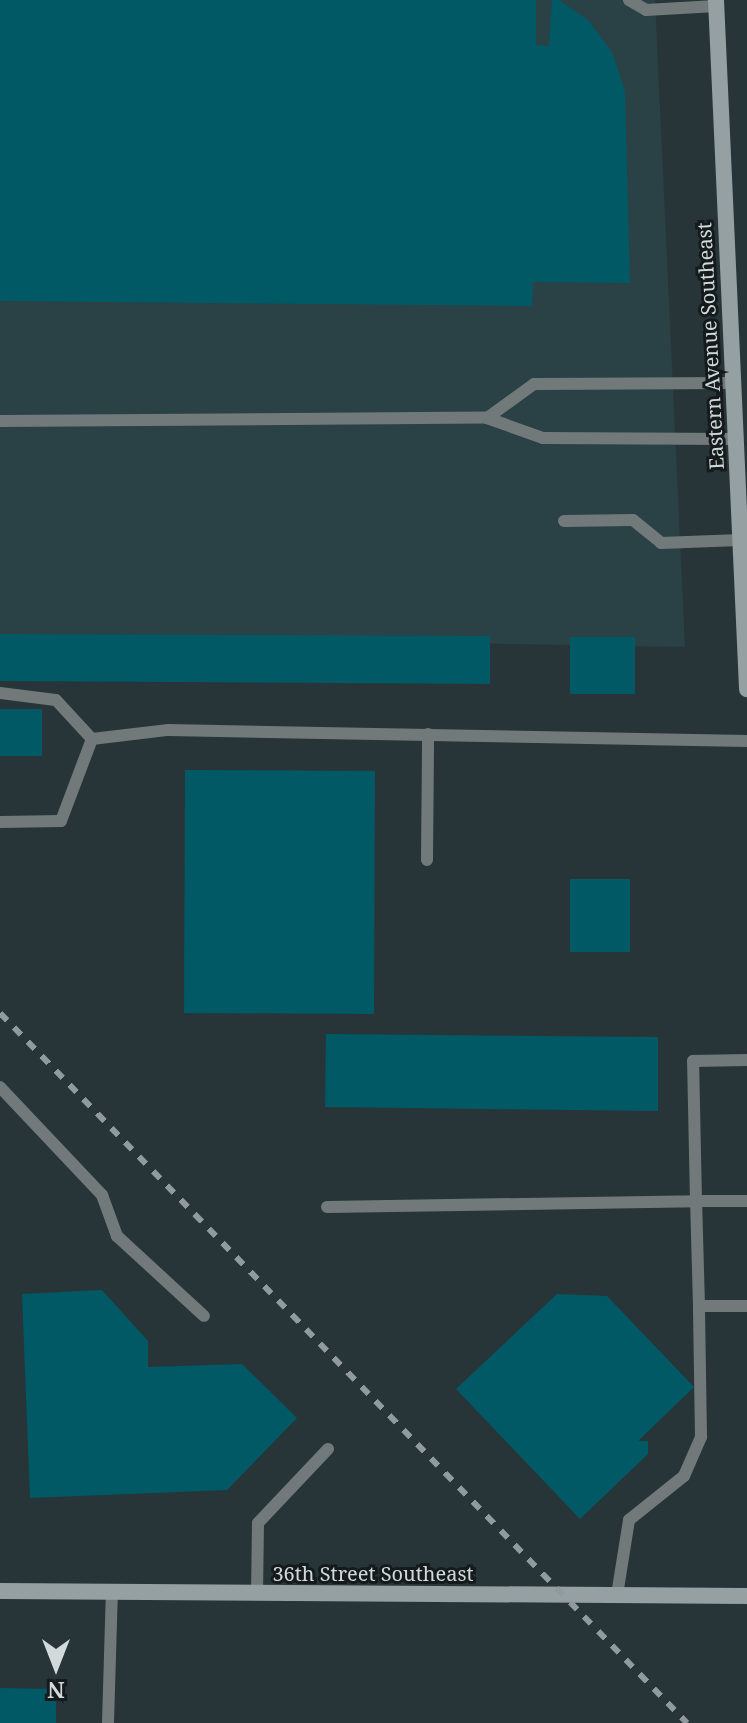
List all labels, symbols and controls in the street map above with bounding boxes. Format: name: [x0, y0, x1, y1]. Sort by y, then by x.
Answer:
street label: Eastern Avenue Southeast: [692, 222, 728, 470]
street label: 36th Street Southeast: [272, 1561, 474, 1585]
north arrow: [16, 1627, 96, 1707]
text: N: [47, 1676, 65, 1706]

